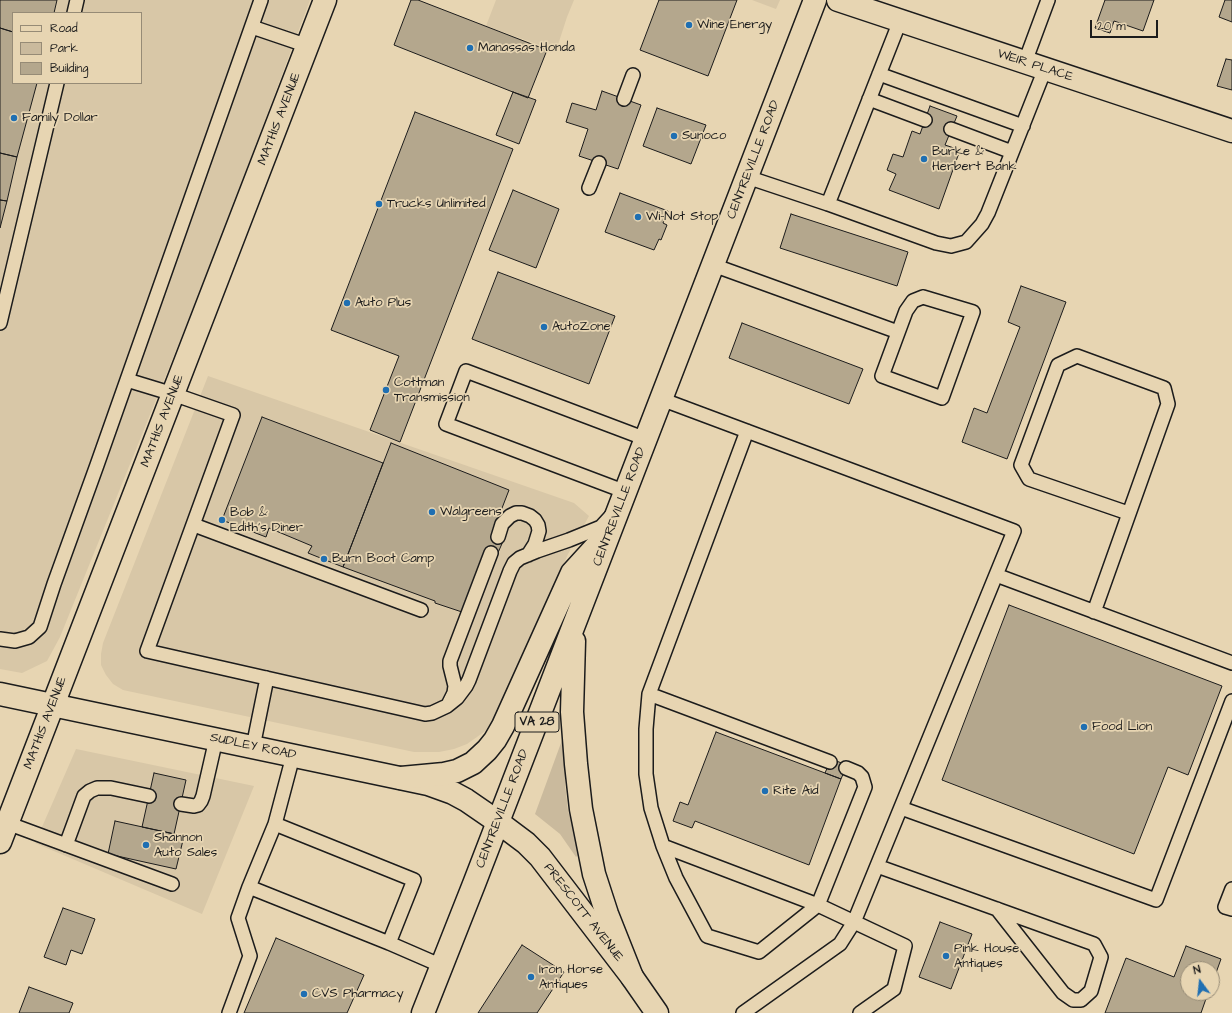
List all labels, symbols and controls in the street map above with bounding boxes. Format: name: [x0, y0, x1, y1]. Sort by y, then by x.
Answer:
legend: [12, 12, 142, 84]
scale bar: [1092, 12, 1160, 38]
place label: Wine Energy: [697, 17, 772, 33]
text: 20 m: [1097, 18, 1126, 35]
text: Road: [50, 20, 78, 37]
marker: Wine Energy: [684, 20, 694, 30]
text: Park: [50, 40, 78, 57]
place label: Manassas Honda: [478, 40, 575, 56]
marker: Manassas Honda: [465, 43, 475, 53]
street label: WEIR PLACE: [995, 46, 1075, 86]
text: Building: [50, 60, 88, 77]
street label: MATHIS AVENUE: [255, 71, 305, 167]
street label: CENTREVILLE ROAD: [724, 98, 784, 222]
place label: Family Dollar: [22, 110, 98, 126]
marker: Family Dollar: [9, 113, 19, 123]
place label: Sunoco: [682, 128, 726, 144]
marker: Sunoco: [669, 131, 679, 141]
place label: Burke & Herbert Bank: [932, 144, 1016, 175]
marker: Burke & Herbert Bank: [919, 154, 929, 164]
place label: Trucks Unlimited: [387, 196, 486, 212]
marker: Trucks Unlimited: [374, 199, 384, 209]
place label: Wi-Not Stop: [646, 209, 718, 225]
marker: Wi-Not Stop: [633, 212, 643, 222]
place label: Auto Plus: [355, 295, 411, 311]
marker: Auto Plus: [342, 298, 352, 308]
place label: AutoZone: [552, 319, 611, 335]
marker: AutoZone: [539, 322, 549, 332]
street label: MATHIS AVENUE: [138, 373, 188, 469]
place label: Cottman Transmission: [394, 375, 470, 406]
marker: Cottman Transmission: [381, 385, 391, 395]
street label: CENTREVILLE ROAD: [590, 445, 650, 569]
place label: Walgreens: [440, 504, 502, 520]
place label: Bob & Edith's Diner: [230, 505, 303, 536]
marker: Walgreens: [427, 507, 437, 517]
marker: Bob & Edith's Diner: [217, 515, 227, 525]
place label: Burn Boot Camp: [332, 551, 434, 567]
marker: Burn Boot Camp: [319, 554, 329, 564]
street label: MATHIS AVENUE: [21, 675, 71, 771]
road number: VA 28: [515, 712, 559, 732]
place label: Food Lion: [1092, 719, 1152, 735]
marker: Food Lion: [1079, 722, 1089, 732]
street label: SUDLEY ROAD: [209, 730, 297, 764]
street label: CENTREVILLE ROAD: [473, 747, 533, 871]
place label: Rite Aid: [773, 783, 819, 799]
marker: Rite Aid: [760, 786, 770, 796]
place label: Shannon Auto Sales: [154, 830, 217, 861]
marker: Shannon Auto Sales: [141, 840, 151, 850]
street label: PRESCOTT AVENUE: [540, 861, 626, 965]
place label: Pink House Antiques: [954, 941, 1019, 972]
marker: Pink House Antiques: [941, 951, 951, 961]
north arrow: [1180, 961, 1220, 1001]
place label: Iron Horse Antiques: [539, 962, 603, 993]
text: N: [1192, 962, 1202, 978]
marker: Iron Horse Antiques: [526, 972, 536, 982]
place label: CVS Pharmacy: [312, 986, 404, 1002]
marker: CVS Pharmacy: [299, 989, 309, 999]

